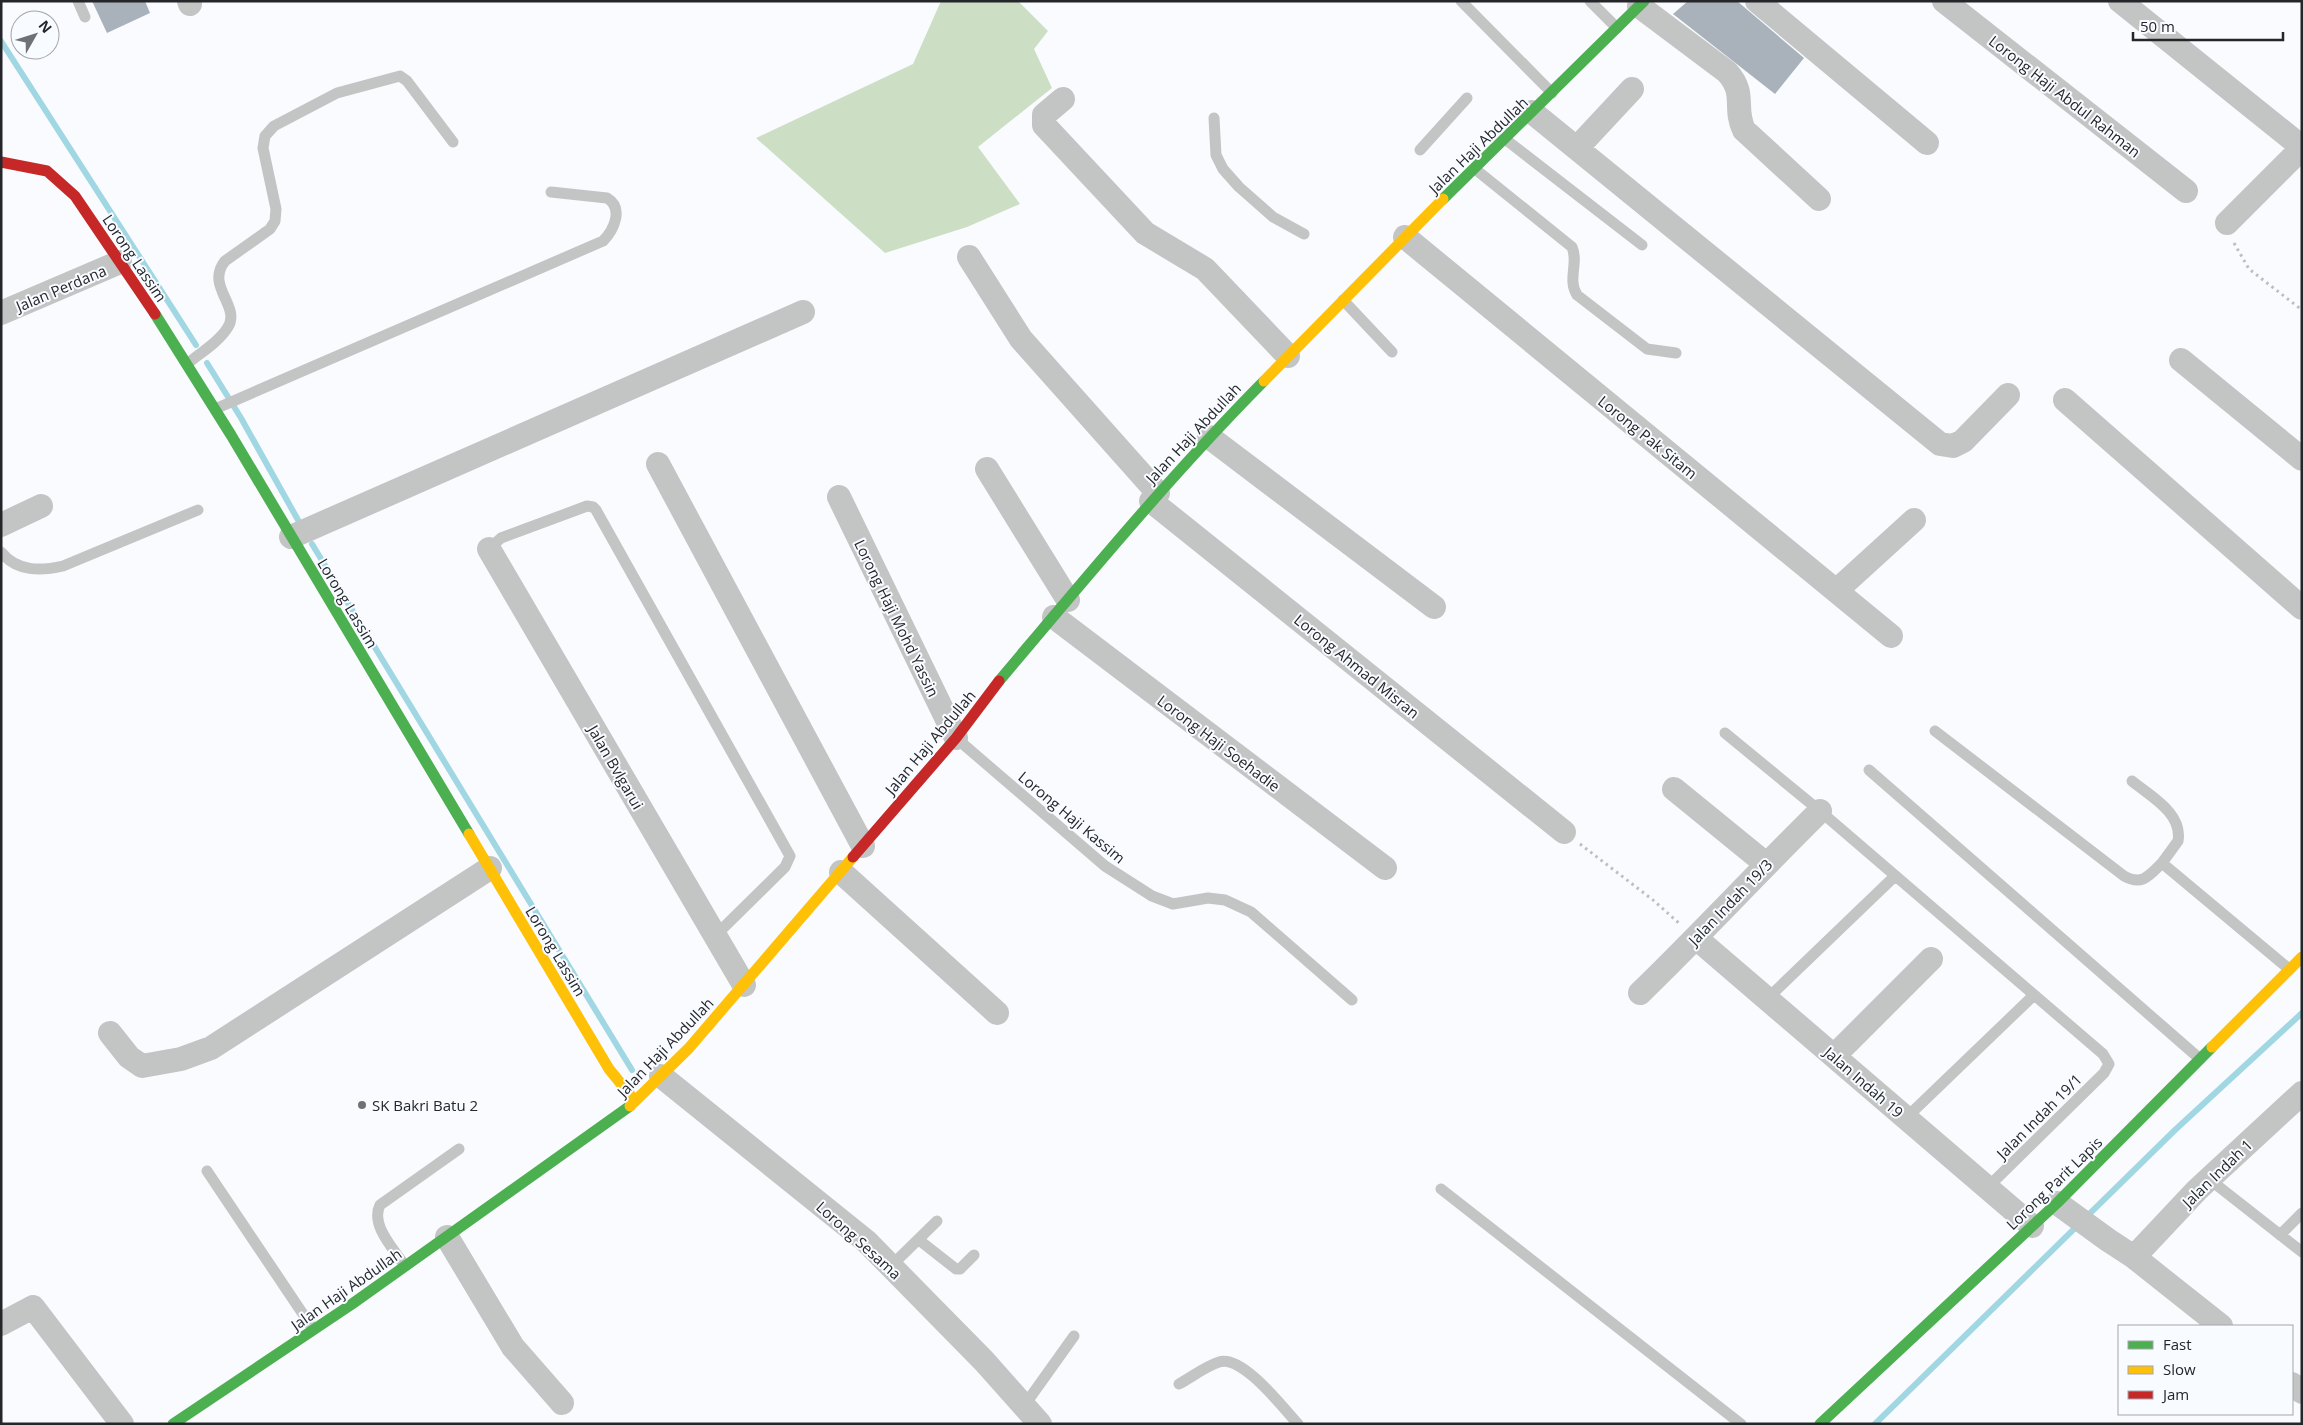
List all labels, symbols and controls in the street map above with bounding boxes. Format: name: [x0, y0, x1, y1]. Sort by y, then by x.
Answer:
north arrow: [10, 10, 60, 60]
scale bar: [2133, 10, 2283, 42]
text: N: [35, 16, 56, 37]
text: 50 m: [2140, 16, 2175, 36]
street label: Lorong Haji Abdul Rahman: [1985, 31, 2145, 161]
street label: Jalan Haji Abdullah: [1423, 92, 1532, 199]
street label: Lorong Lassim: [98, 210, 172, 306]
street label: Jalan Perdana: [11, 260, 109, 317]
street label: Jalan Haji Abdullah: [1140, 378, 1245, 489]
street label: Lorong Pak Sitam: [1594, 391, 1702, 483]
street label: Lorong Haji Mohd Yassin: [850, 536, 944, 700]
street label: Lorong Lassim: [313, 554, 383, 652]
street label: Lorong Ahmad Misran: [1290, 609, 1424, 723]
street label: Jalan Haji Abdullah: [879, 686, 980, 800]
street label: Lorong Haji Soehadie: [1154, 690, 1284, 796]
street label: Jalan Bvlgarui: [583, 719, 648, 813]
street label: Lorong Haji Kassim: [1014, 766, 1130, 868]
street label: Jalan Indah 19/3: [1682, 854, 1776, 951]
street label: Lorong Lassim: [521, 902, 591, 1000]
street label: Jalan Haji Abdullah: [611, 993, 718, 1102]
street label: Jalan Indah 19: [1819, 1041, 1908, 1122]
street label: Jalan Indah 19/1: [1991, 1069, 2086, 1164]
place label: SK Bakri Batu 2: [372, 1095, 478, 1115]
marker: SK Bakri Batu 2: [356, 1099, 368, 1111]
street label: Lorong Parit Lapis: [2002, 1132, 2106, 1234]
street label: Jalan Indah 1: [2176, 1134, 2256, 1213]
street label: Lorong Sesama: [812, 1197, 906, 1283]
street label: Jalan Haji Abdullah: [285, 1243, 405, 1336]
legend: [2118, 1325, 2293, 1415]
text: Fast: [2163, 1334, 2192, 1354]
text: Slow: [2163, 1359, 2196, 1379]
text: Jam: [2161, 1384, 2189, 1404]

